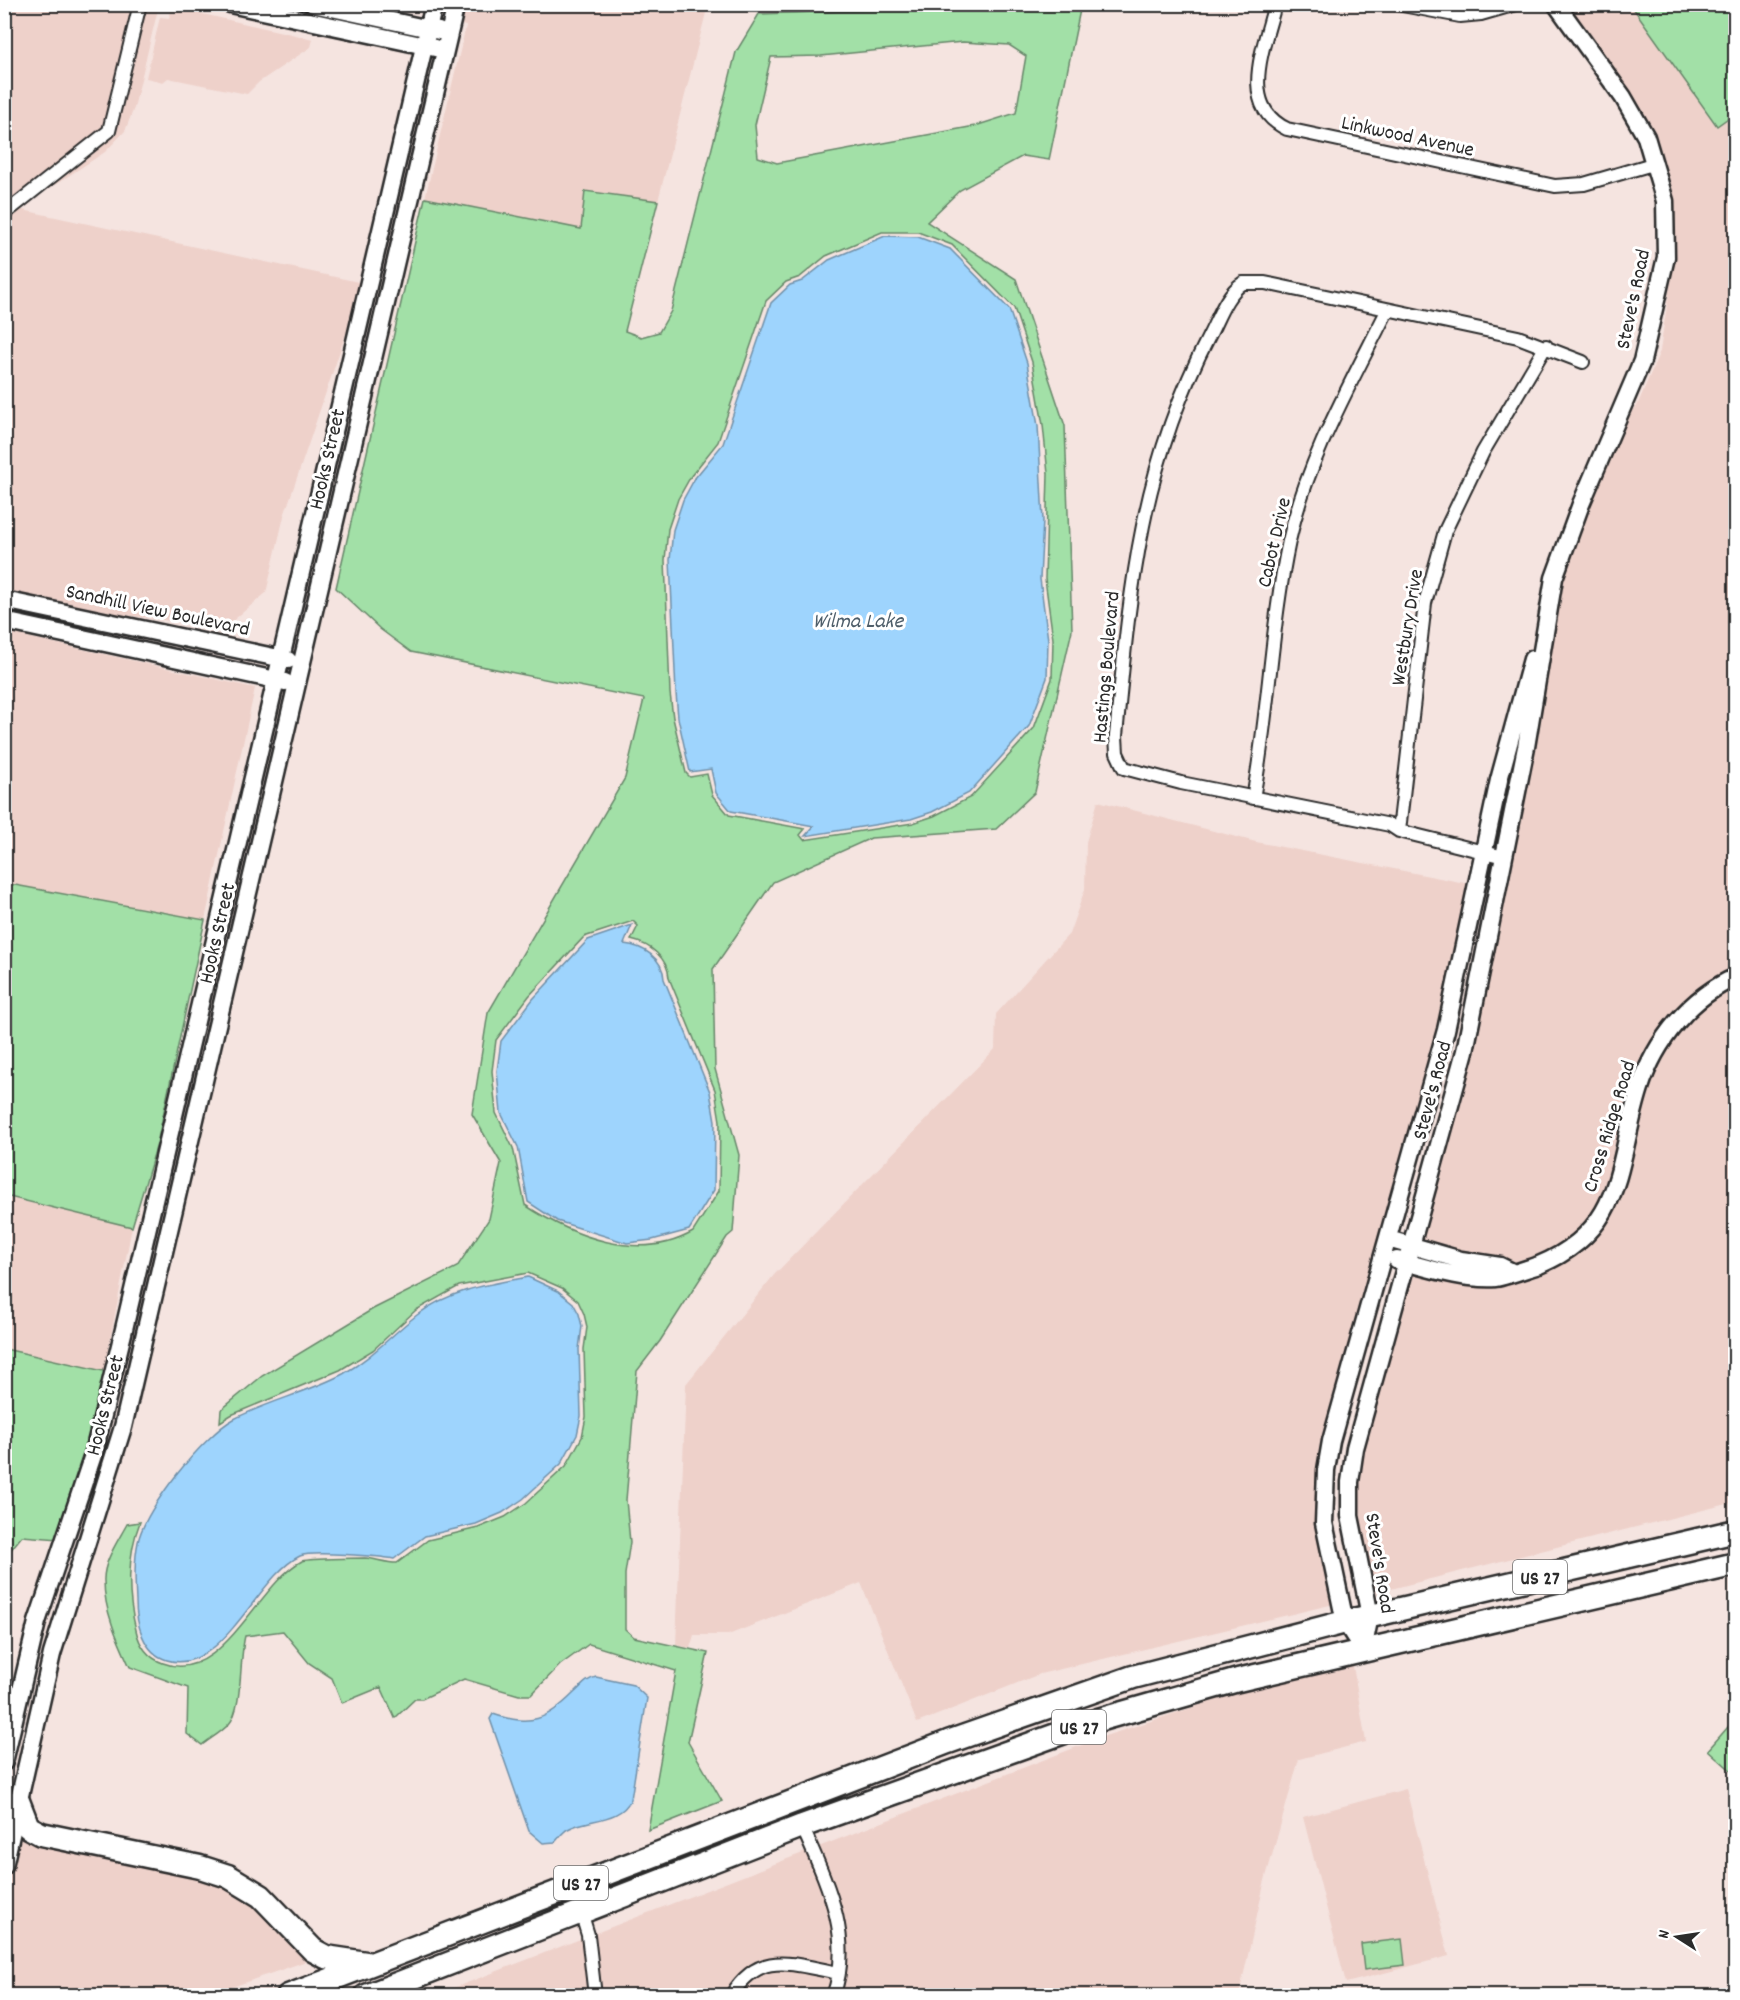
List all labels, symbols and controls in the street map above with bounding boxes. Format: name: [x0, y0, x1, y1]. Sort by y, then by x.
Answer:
street label: Linkwood Avenue: [1338, 109, 1477, 167]
street label: Steve's Road: [1610, 247, 1660, 352]
street label: Hooks Street: [303, 406, 355, 513]
street label: Cabot Drive: [1251, 495, 1301, 591]
street label: Westbury Drive: [1385, 567, 1433, 688]
street label: Sandhill View Boulevard: [63, 578, 252, 646]
street label: Hastings Boulevard: [1086, 590, 1130, 744]
water label: Wilma Lake: [813, 607, 905, 638]
street label: Hooks Street: [193, 880, 245, 987]
street label: Steve's Road: [1406, 1038, 1461, 1144]
street label: Cross Ridge Road: [1577, 1057, 1645, 1197]
street label: Hooks Street: [80, 1352, 134, 1459]
street label: Steve's Road: [1355, 1511, 1401, 1616]
road number: US 27: [1513, 1560, 1567, 1594]
road number: US 27: [1052, 1710, 1106, 1744]
road number: US 27: [554, 1866, 608, 1900]
north arrow: [1647, 1907, 1707, 1967]
text: N: [1653, 1928, 1677, 1941]

